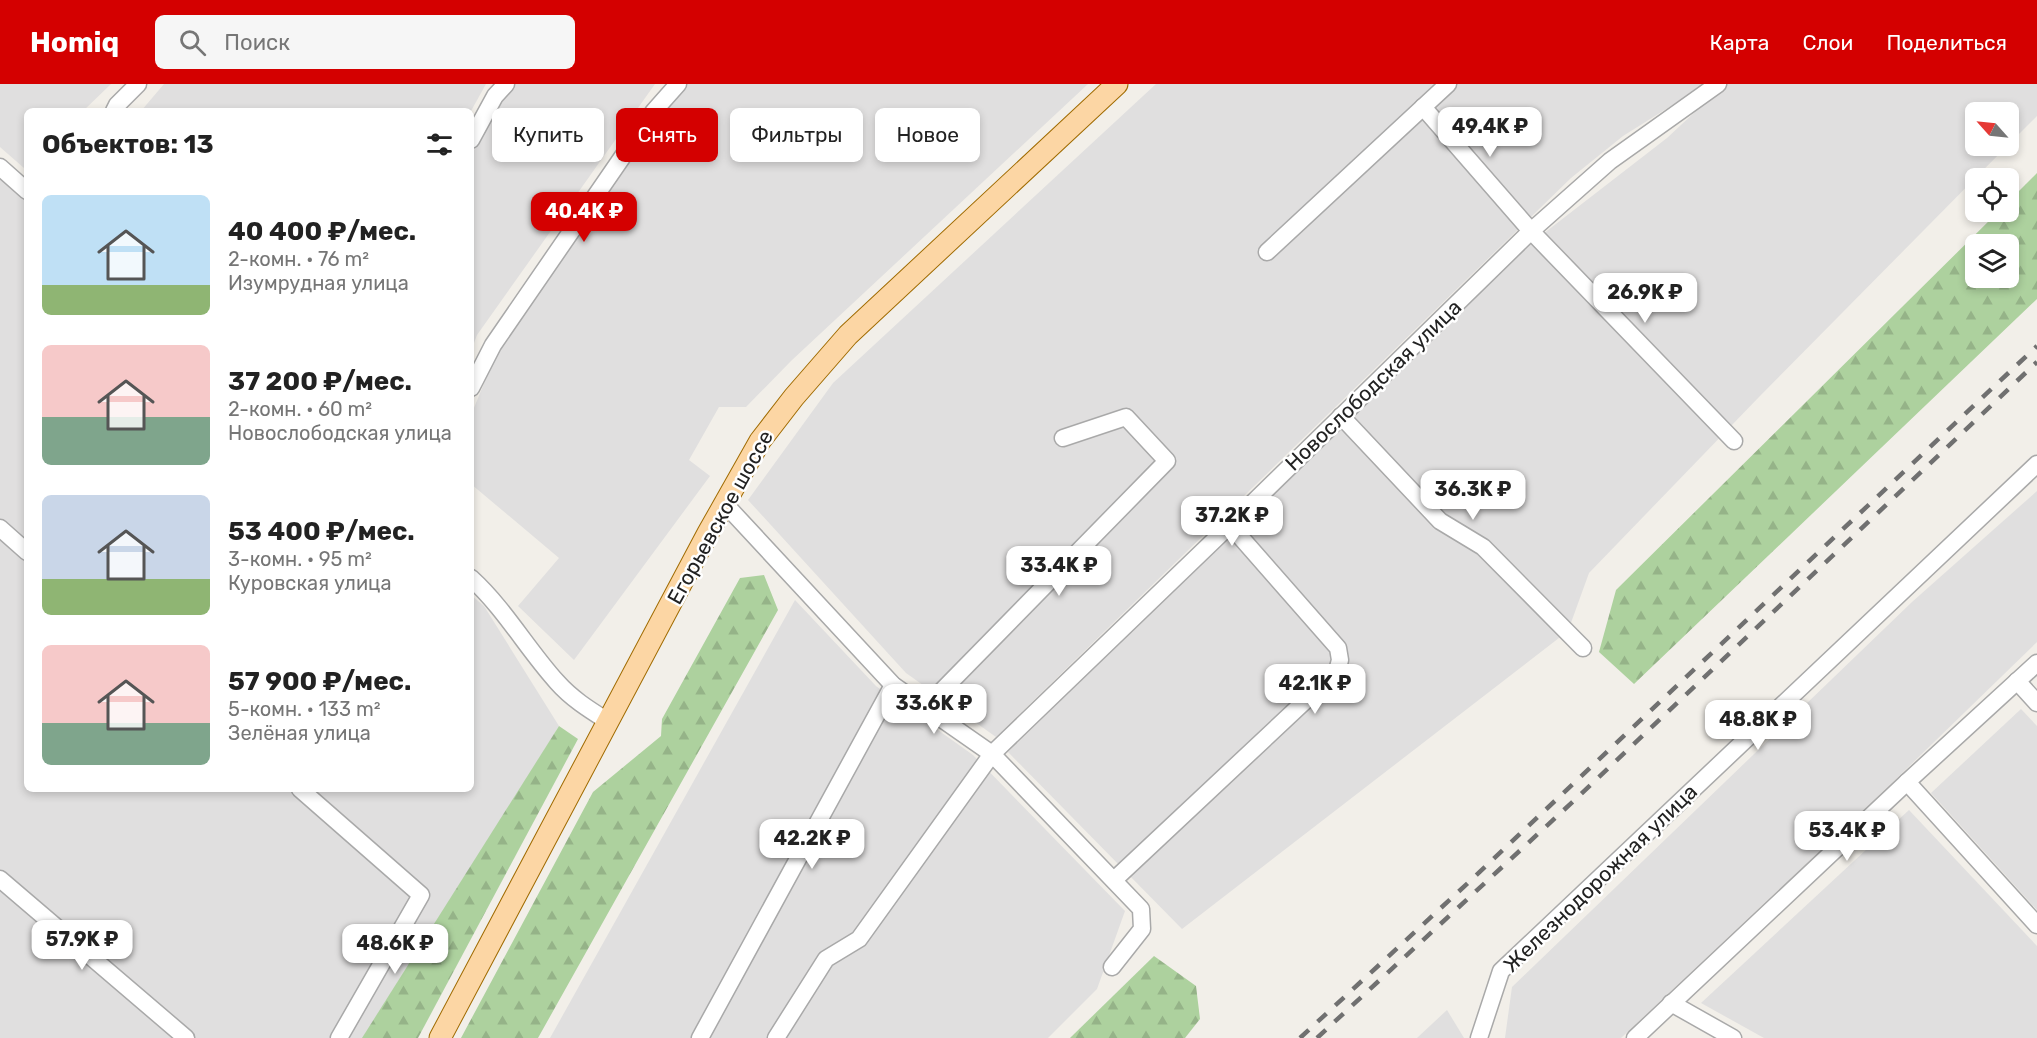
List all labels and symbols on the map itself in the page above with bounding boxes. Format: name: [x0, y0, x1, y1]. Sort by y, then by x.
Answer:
north arrow: [1965, 102, 2019, 156]
pin: 49.4K ₽: [1435, 107, 1545, 158]
pin: 40.4K ₽: [529, 192, 639, 243]
pin: 26.9K ₽: [1590, 273, 1700, 324]
street label: Новослободская улица: [1280, 294, 1466, 476]
street label: Егорьевское шоссе: [662, 426, 778, 608]
pin: 36.3K ₽: [1418, 470, 1528, 521]
pin: 37.2K ₽: [1177, 496, 1287, 547]
pin: 33.4K ₽: [1004, 546, 1114, 597]
pin: 42.1K ₽: [1260, 664, 1370, 715]
pin: 33.6K ₽: [879, 684, 989, 735]
pin: 48.8K ₽: [1703, 700, 1813, 751]
street label: Железнодорожная улица: [1498, 779, 1702, 977]
pin: 53.4K ₽: [1792, 811, 1902, 862]
pin: 42.2K ₽: [757, 819, 867, 870]
pin: 57.9K ₽: [27, 920, 137, 971]
pin: 48.6K ₽: [340, 924, 450, 975]

